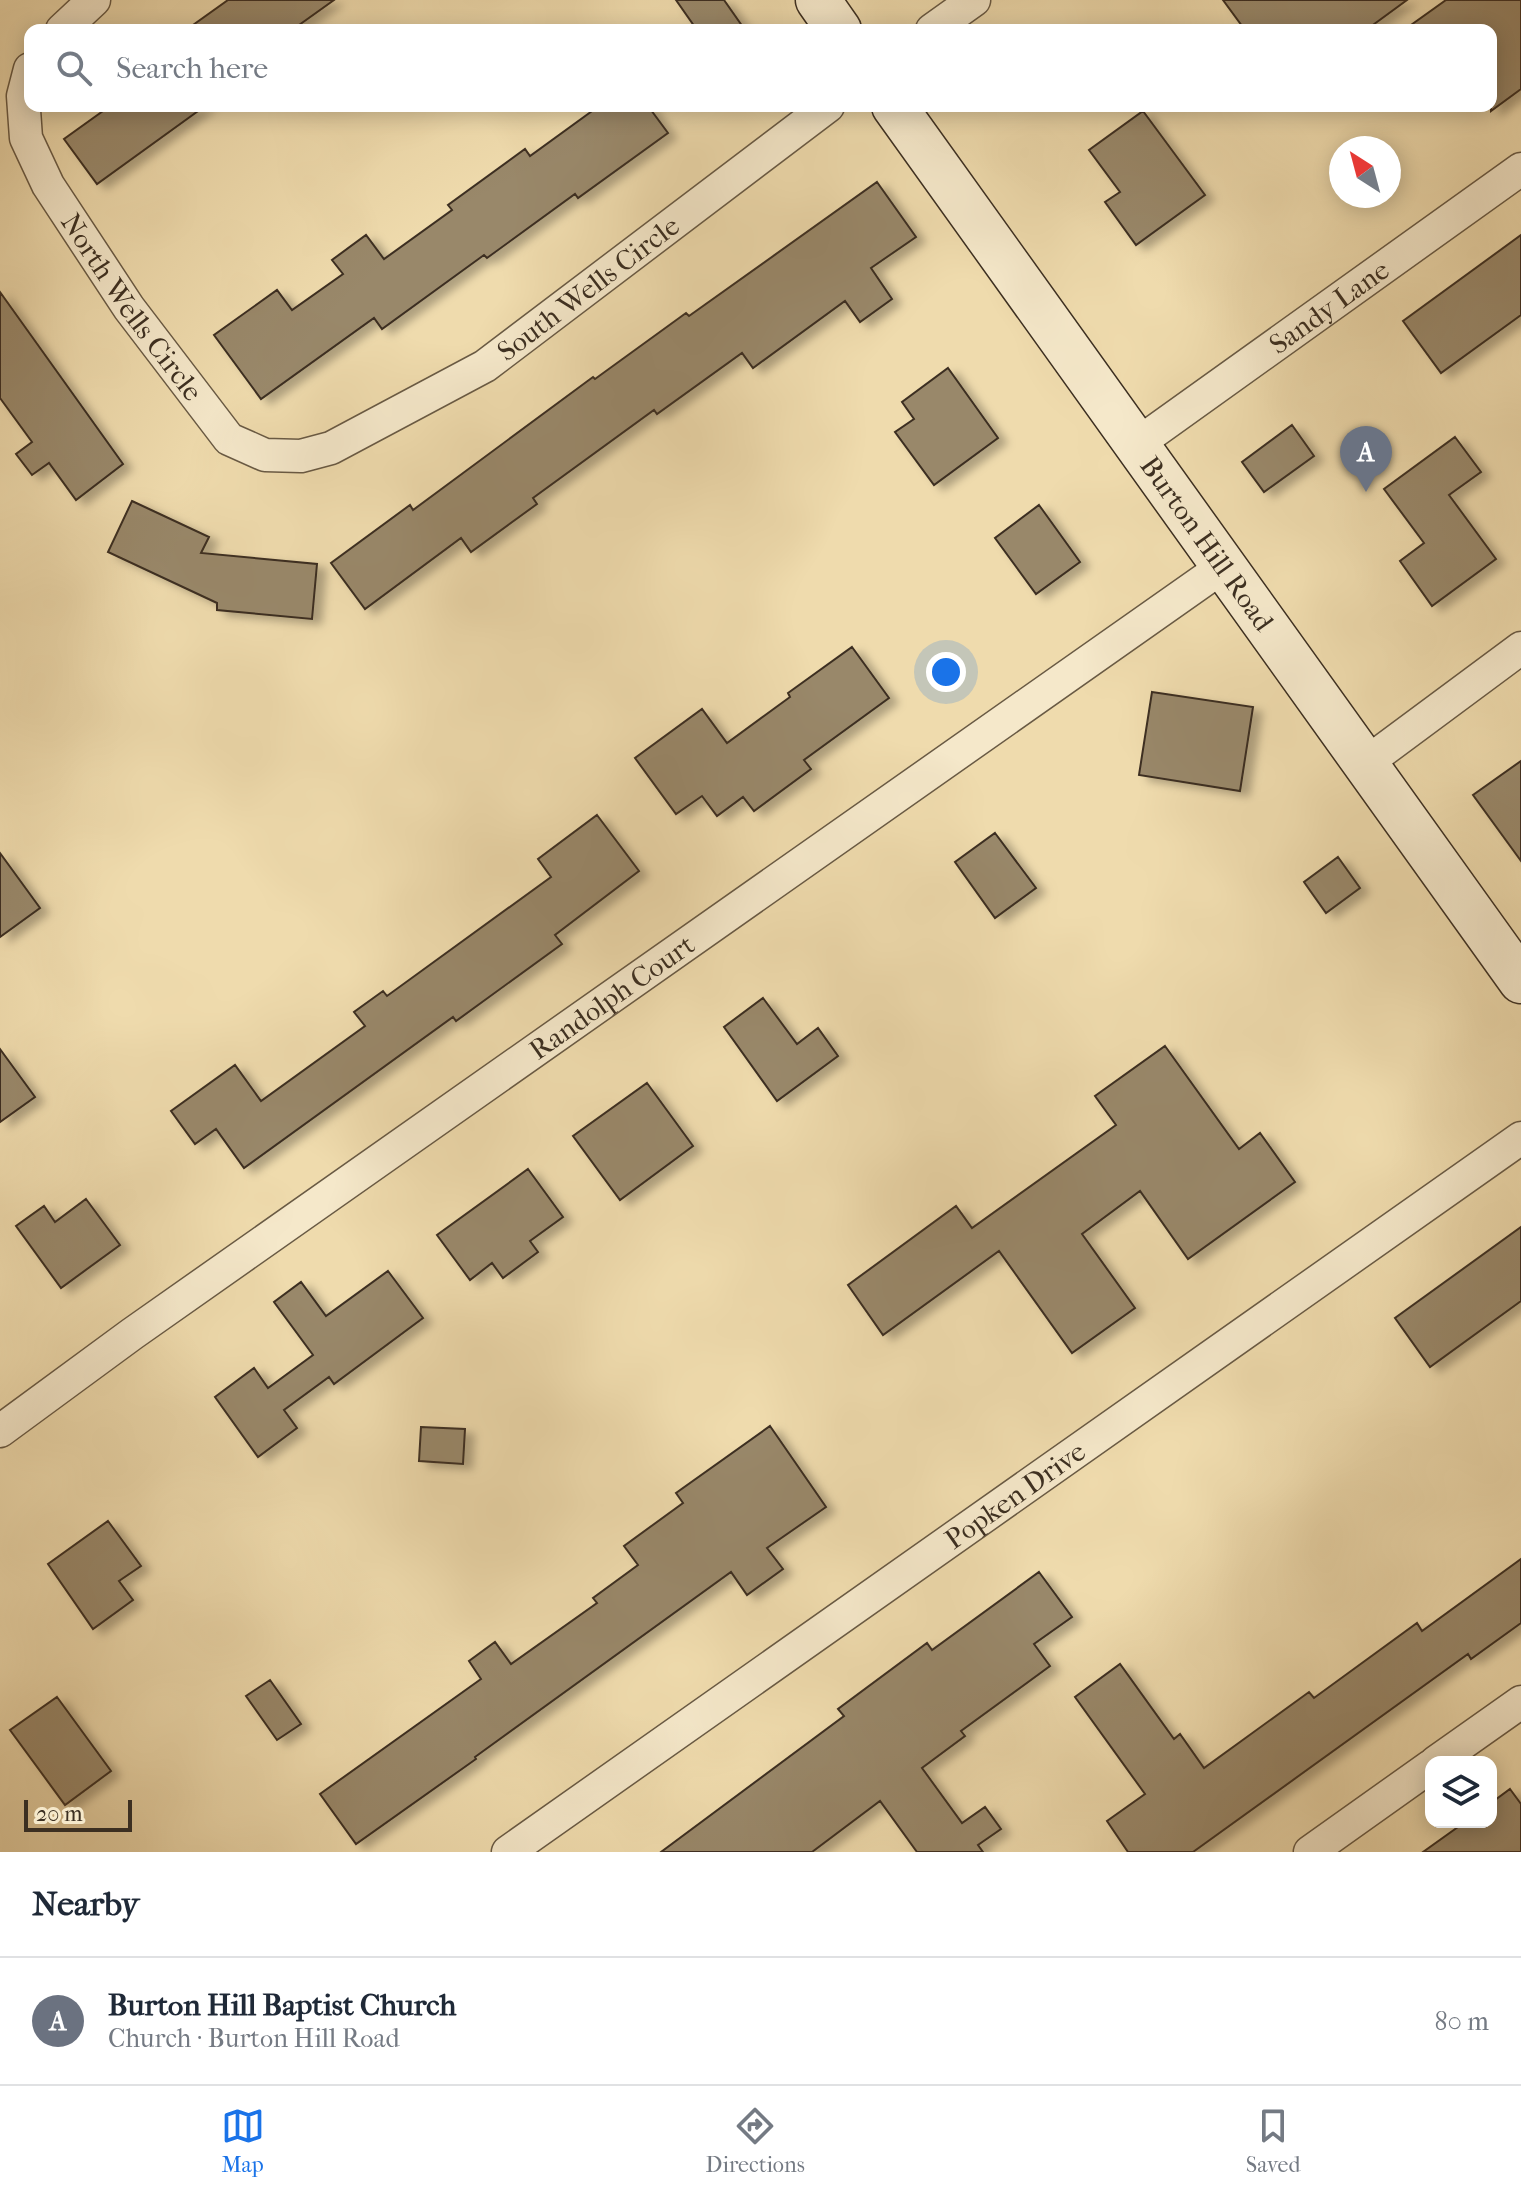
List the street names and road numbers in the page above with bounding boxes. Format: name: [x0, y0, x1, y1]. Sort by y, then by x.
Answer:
street label: North Wells Circle: [54, 207, 210, 407]
street label: South Wells Circle: [491, 209, 686, 368]
street label: Sandy Lane: [1263, 253, 1396, 361]
street label: Burton Hill Road: [1133, 450, 1281, 638]
street label: Randolph Court: [523, 928, 701, 1067]
street label: Popken Drive: [939, 1434, 1092, 1556]

